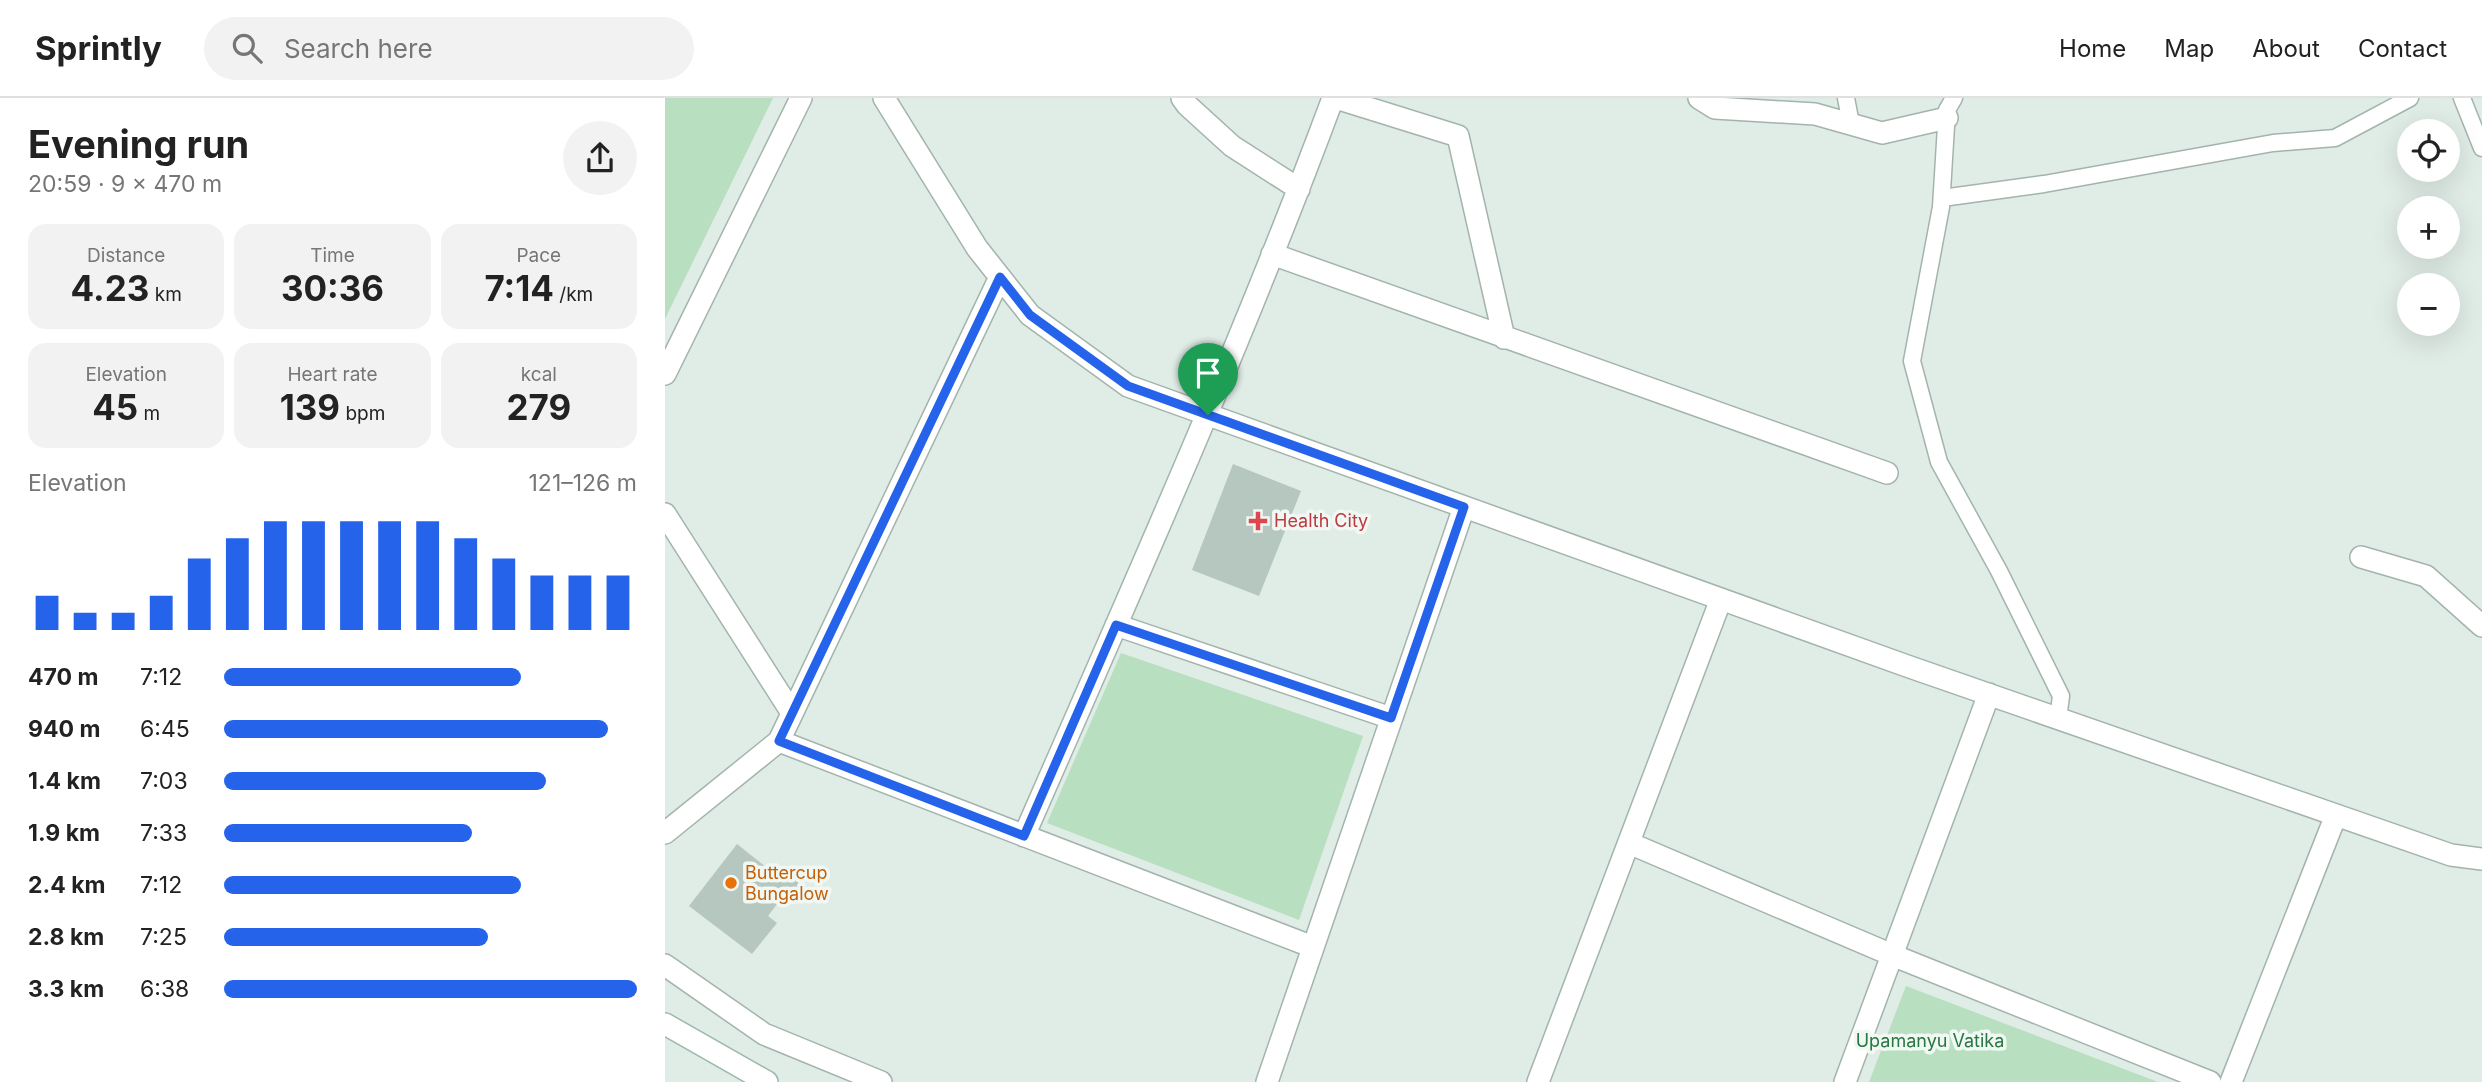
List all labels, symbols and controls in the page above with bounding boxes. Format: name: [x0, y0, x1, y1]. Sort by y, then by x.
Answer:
search box: [204, 17, 694, 80]
text: Sprintly: [35, 28, 162, 68]
icon: search: [228, 29, 266, 67]
text: Search here: [284, 33, 433, 64]
text: Home: [2059, 34, 2126, 63]
text: Map: [2164, 34, 2214, 63]
text: About: [2252, 34, 2320, 63]
text: Contact: [2358, 34, 2447, 63]
map controls: [2397, 119, 2460, 336]
button: locate: [2397, 119, 2460, 182]
text: Evening run: [28, 121, 249, 167]
button: share: [563, 121, 637, 195]
text: 20:59 · 9 × 470 m: [28, 170, 222, 198]
button: +: [2397, 196, 2460, 259]
text: Distance: [87, 244, 165, 267]
text: Time: [310, 244, 355, 267]
text: Pace: [516, 244, 561, 267]
text: 4.23: [71, 267, 149, 309]
text: 30:36: [281, 267, 384, 309]
text: 7:14: [484, 267, 554, 309]
button: −: [2397, 273, 2460, 336]
text: km: [149, 283, 182, 306]
text: /km: [554, 283, 593, 306]
pin: [1178, 343, 1238, 415]
icon: arrive: [1189, 354, 1227, 392]
text: Elevation: [85, 363, 167, 386]
text: Heart rate: [287, 363, 377, 386]
text: kcal: [521, 363, 557, 386]
text: 45: [92, 386, 138, 428]
text: 139: [280, 386, 340, 428]
text: 279: [506, 386, 571, 428]
text: m: [138, 402, 160, 425]
text: bpm: [340, 402, 385, 425]
text: Elevation: [28, 469, 127, 497]
text: 121–126 m: [529, 469, 637, 497]
place label: Health City: [1274, 510, 1368, 531]
marker: Health City: [1248, 511, 1268, 531]
text: 470 m: [28, 663, 99, 691]
text: 7:12: [140, 663, 182, 691]
text: 940 m: [28, 715, 100, 743]
text: 6:45: [140, 715, 190, 743]
text: 1.4 km: [28, 767, 101, 795]
text: 7:03: [140, 767, 188, 795]
text: 1.9 km: [28, 819, 100, 847]
text: 7:33: [140, 819, 187, 847]
place label: Buttercup Bungalow: [745, 862, 829, 904]
text: 2.4 km: [28, 871, 106, 899]
text: 7:12: [140, 871, 182, 899]
marker: Buttercup Bungalow: [723, 875, 739, 891]
text: 2.8 km: [28, 923, 104, 951]
text: 7:25: [140, 923, 187, 951]
text: 3.3 km: [28, 975, 104, 1003]
text: 6:38: [140, 975, 189, 1003]
park label: Upamanyu Vatika: [1856, 1030, 2004, 1051]

